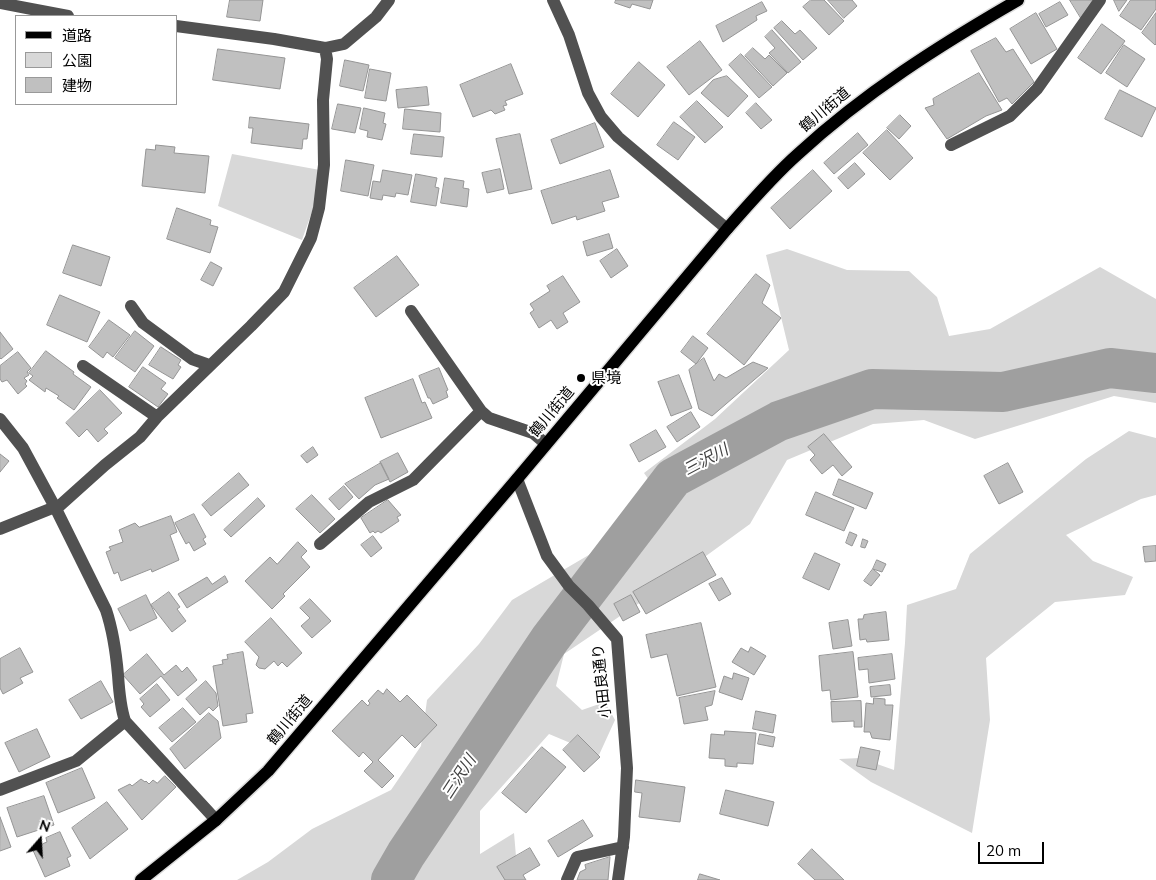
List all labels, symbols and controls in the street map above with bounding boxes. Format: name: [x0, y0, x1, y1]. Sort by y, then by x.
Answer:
legend: [15, 15, 178, 105]
text: 道路: [62, 26, 92, 45]
text: 公園: [62, 51, 92, 70]
text: 建物: [62, 76, 92, 95]
street label: 鶴川街道: [796, 84, 854, 136]
place label: 県境: [591, 369, 621, 387]
marker: 県境: [575, 372, 587, 384]
street label: 鶴川街道: [526, 383, 578, 441]
water label: 三沢川: [680, 440, 732, 480]
street label: 小田良通り: [589, 643, 615, 719]
street label: 鶴川街道: [264, 691, 316, 749]
water label: 三沢川: [438, 752, 480, 802]
north arrow: [15, 815, 65, 865]
text: N: [37, 816, 53, 836]
scale bar: [981, 832, 1047, 864]
text: 20 m: [986, 841, 1021, 860]

